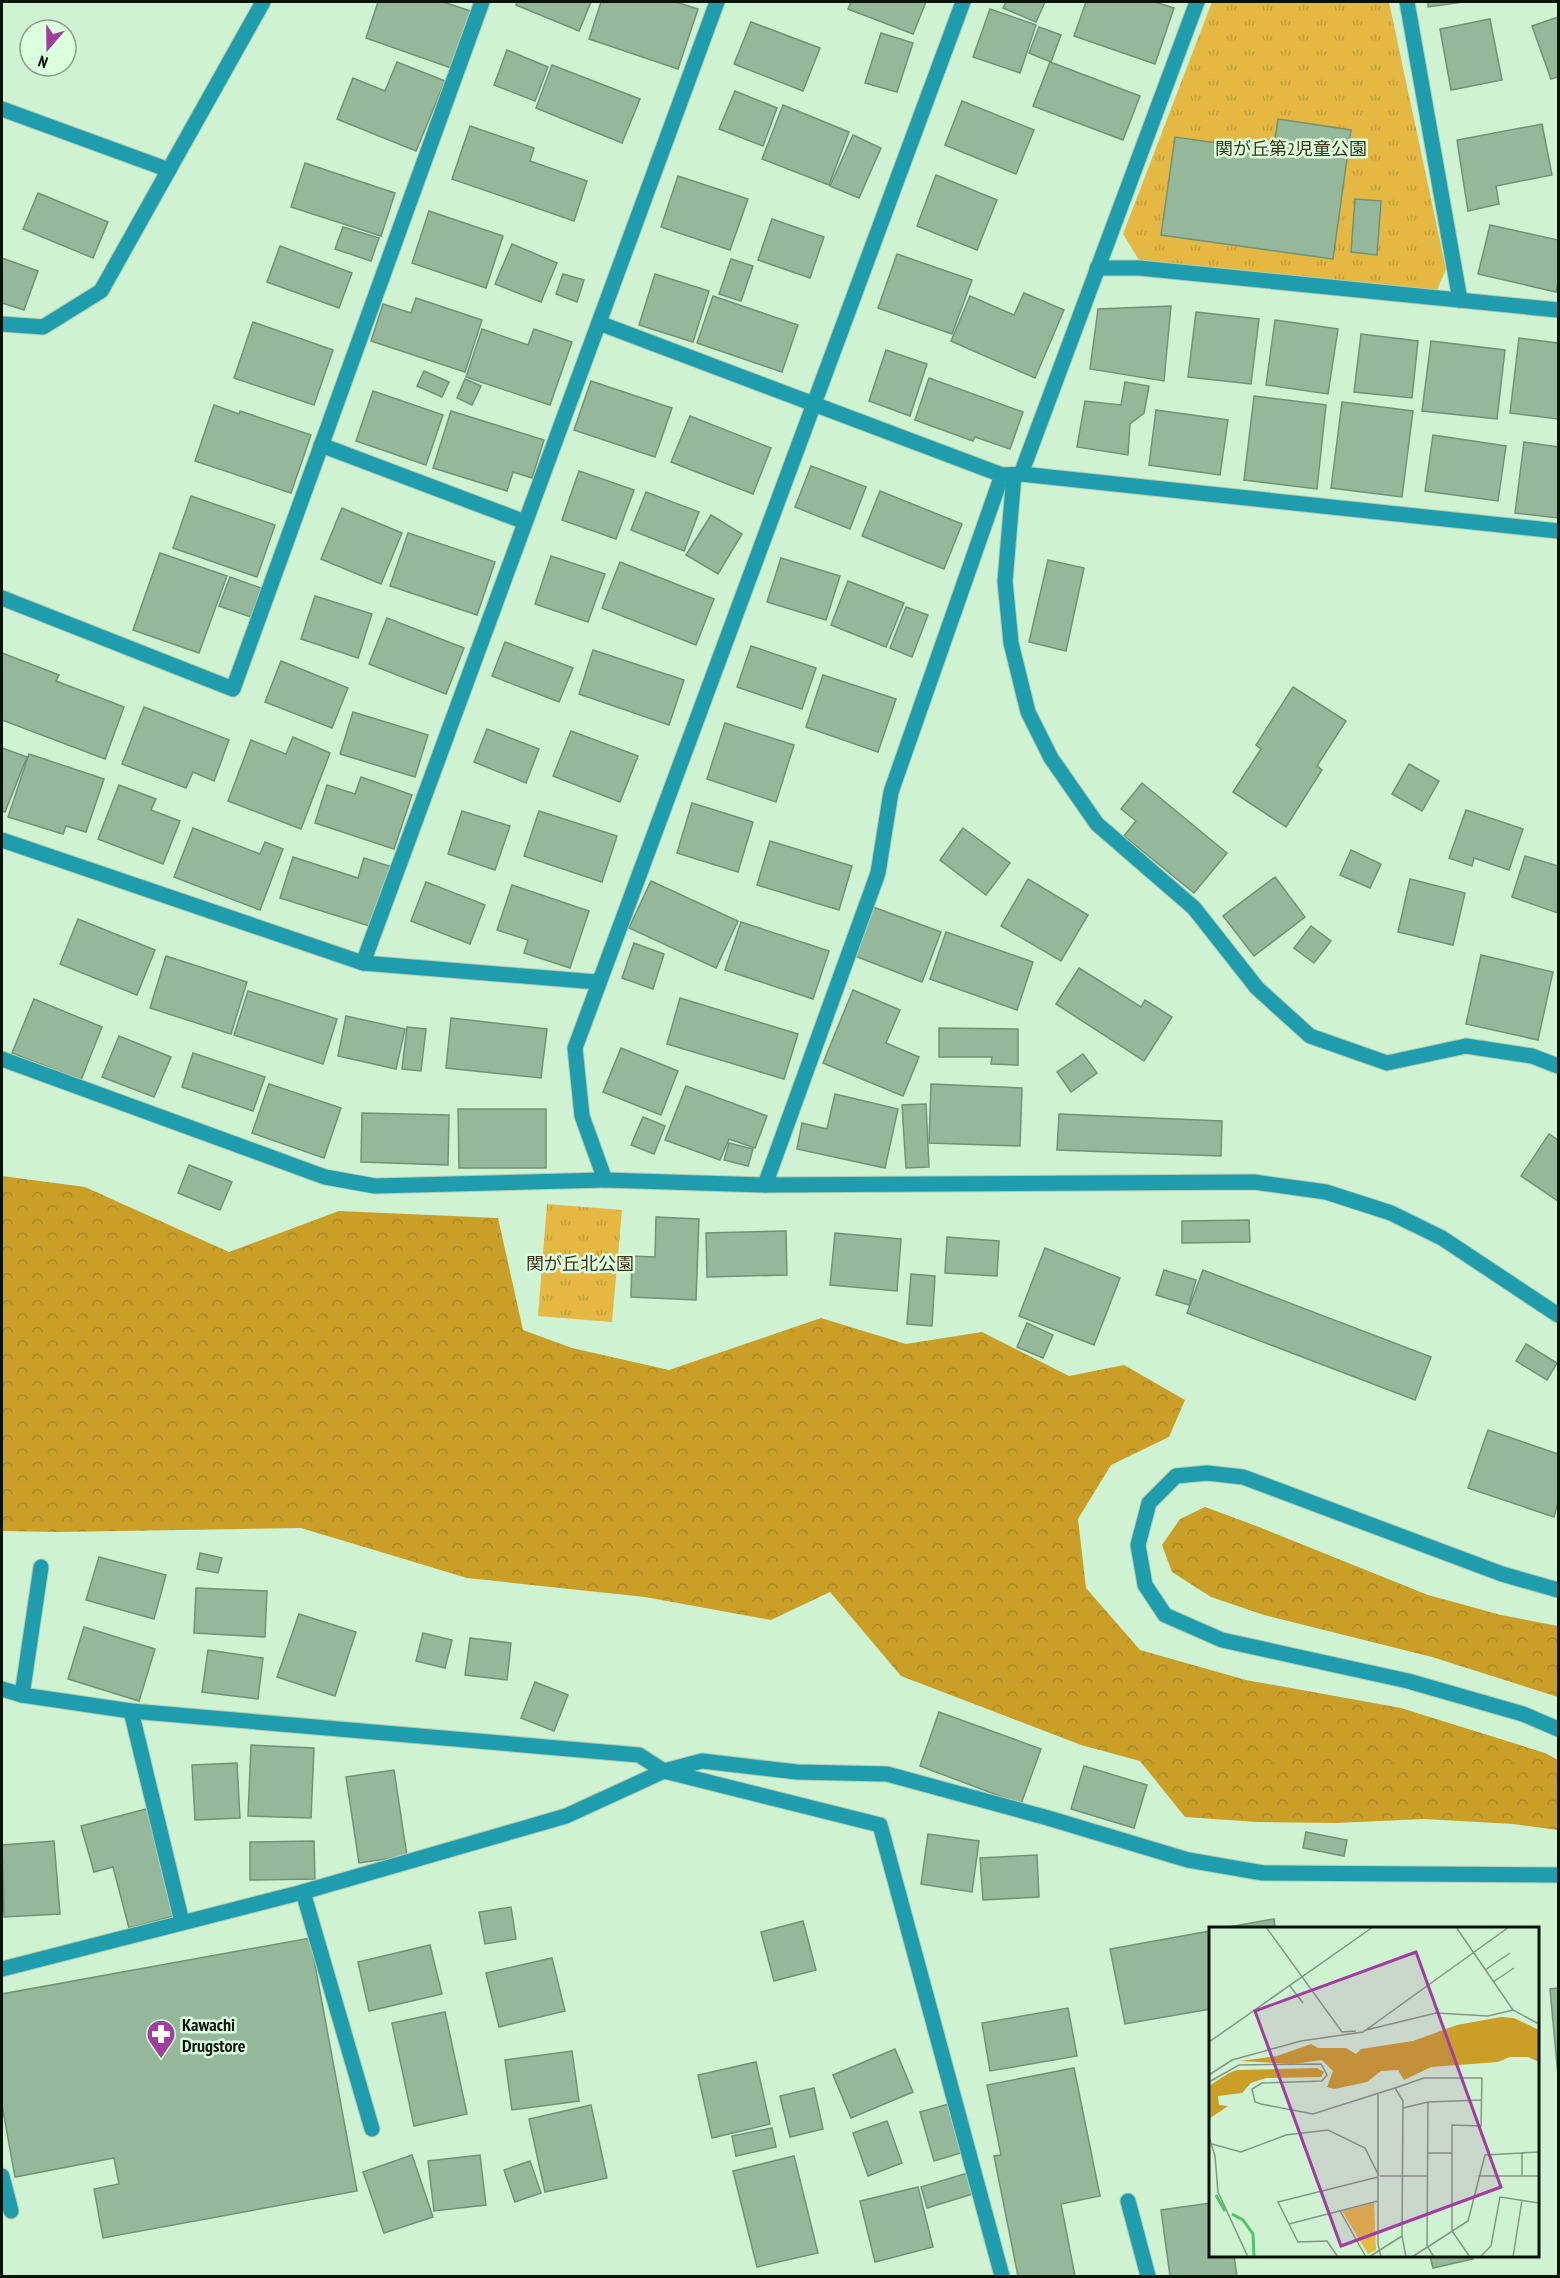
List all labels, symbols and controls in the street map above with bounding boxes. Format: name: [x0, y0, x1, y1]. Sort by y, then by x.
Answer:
north arrow: [18, 18, 78, 78]
text: N: [35, 51, 50, 73]
park label: 関が丘第2児童公園: [1215, 137, 1367, 160]
park label: 関が丘北公園: [526, 1252, 634, 1275]
inset map: [1209, 1927, 1539, 2257]
place label: Kawachi Drugstore: [182, 2013, 246, 2057]
pharmacy icon: Kawachi Drugstore: [145, 2018, 177, 2060]

